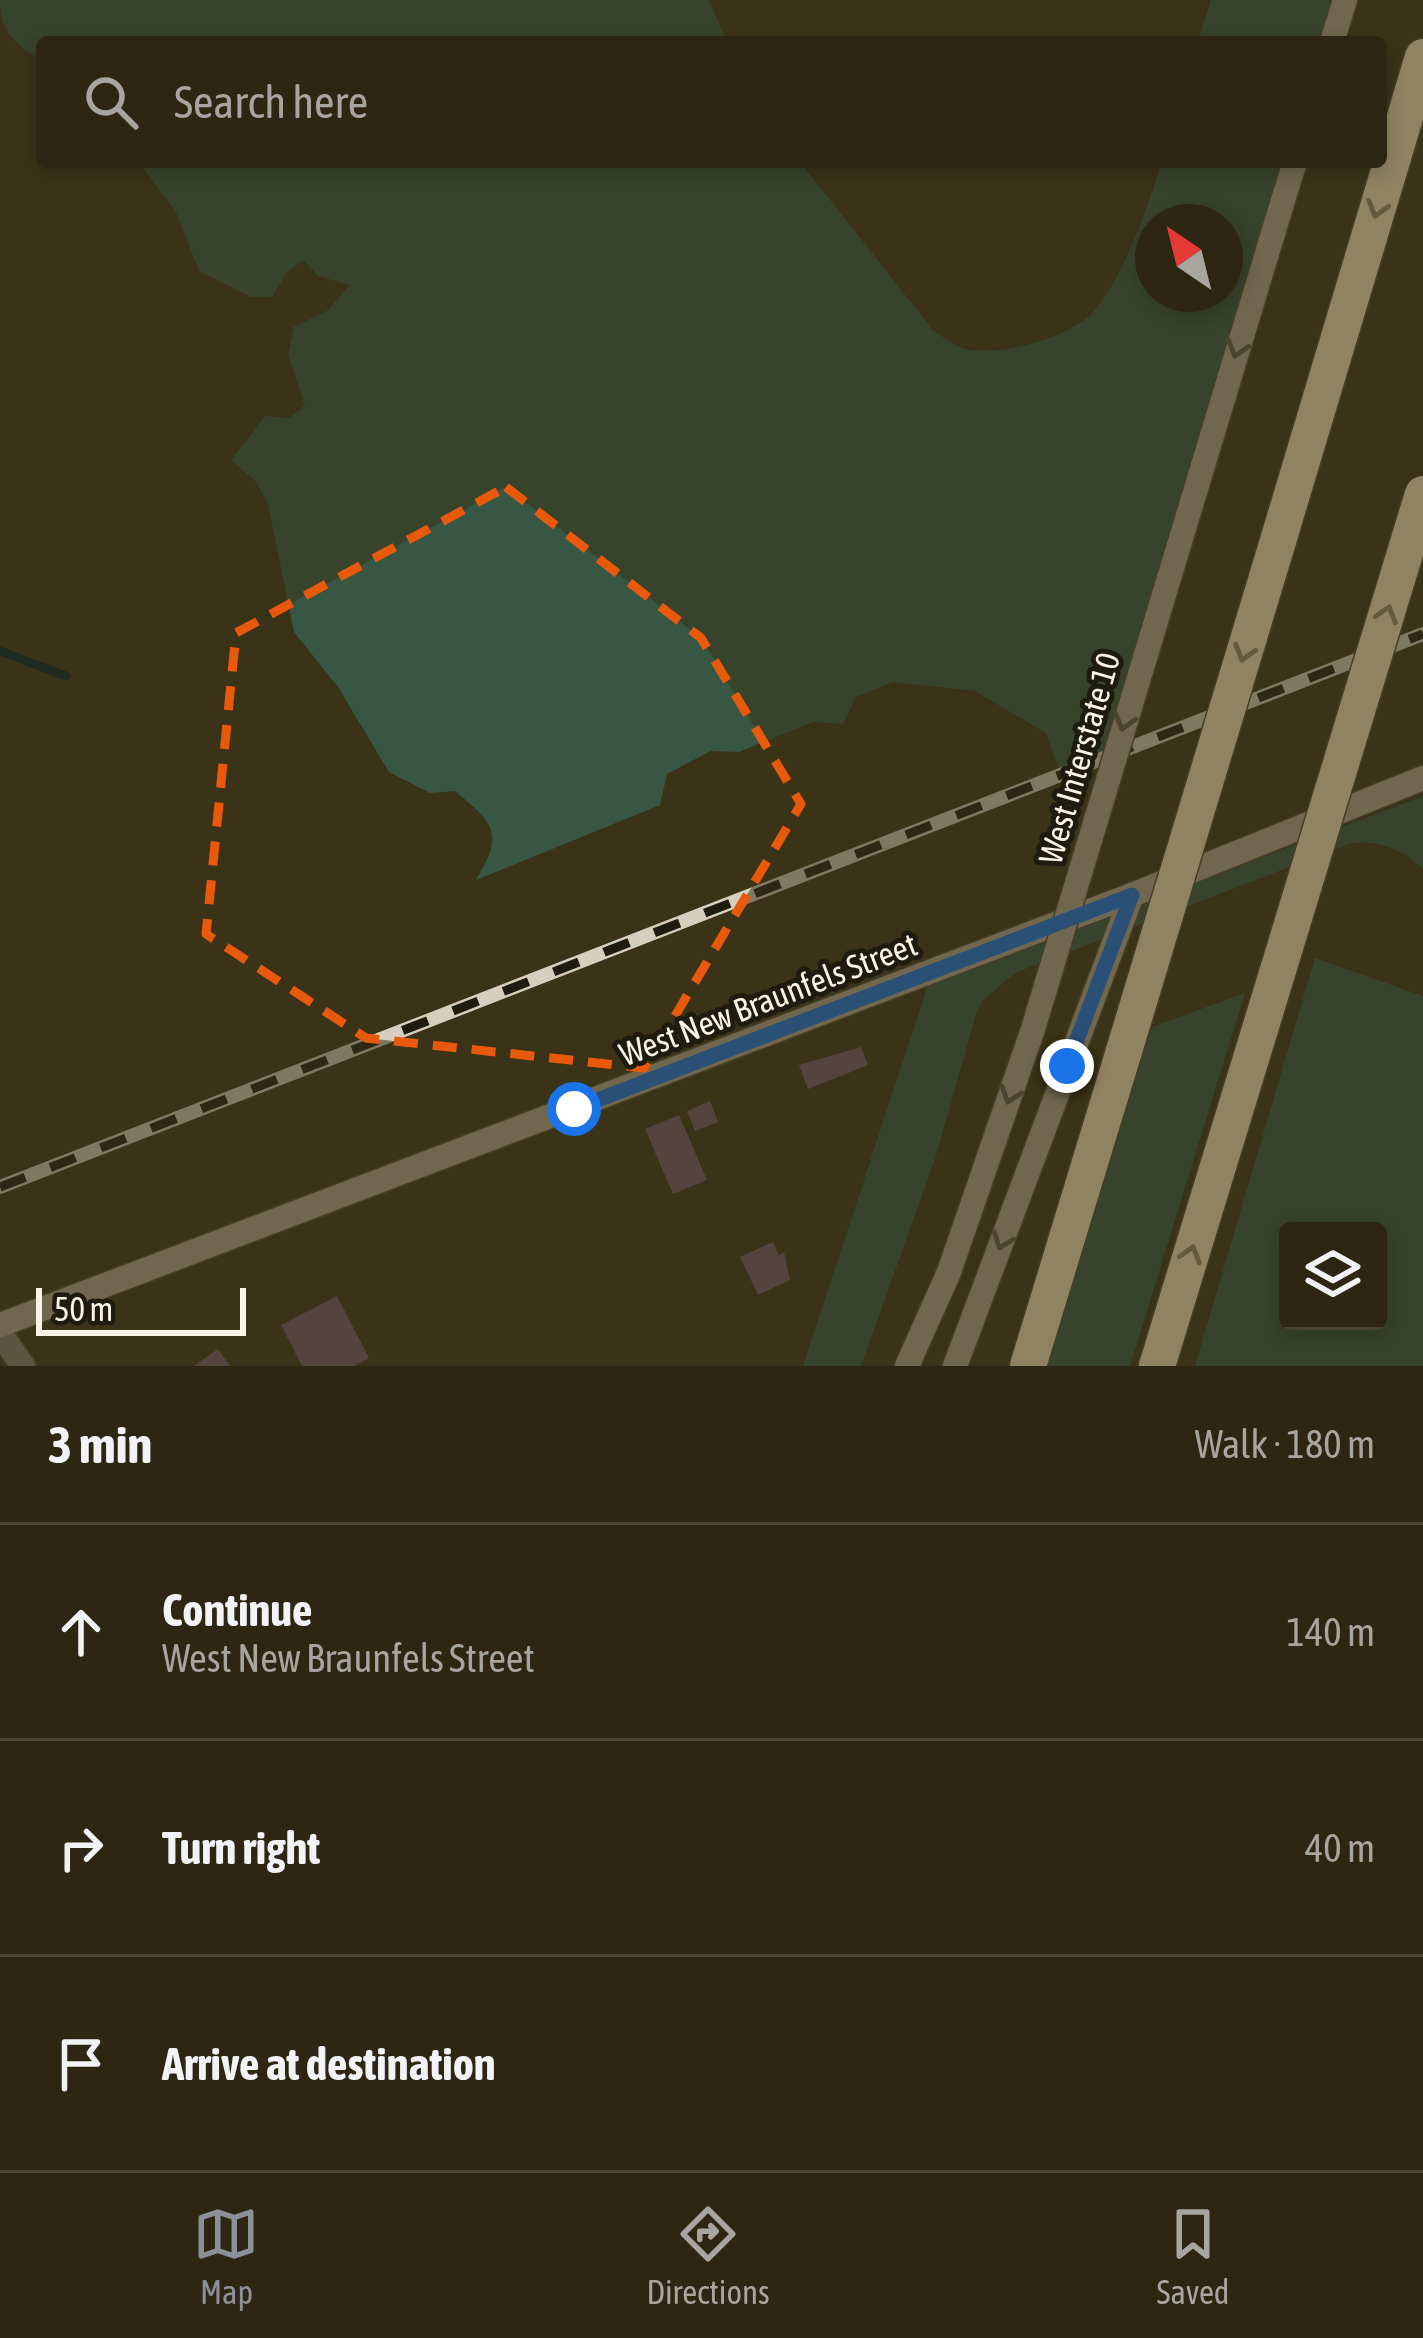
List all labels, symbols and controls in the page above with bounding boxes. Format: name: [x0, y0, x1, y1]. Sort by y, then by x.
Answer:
search box: [36, 36, 1387, 168]
icon: search: [78, 69, 144, 135]
text: Search here: [174, 76, 368, 128]
one-way arrow: [1366, 198, 1391, 219]
north arrow: [1135, 204, 1243, 312]
one-way arrow: [1227, 338, 1252, 359]
one-way arrow: [1372, 604, 1397, 625]
one-way arrow: [1233, 642, 1258, 663]
street label: West Interstate 10: [1031, 648, 1127, 868]
one-way arrow: [1113, 711, 1138, 732]
street label: West New Braunfels Street: [614, 925, 922, 1073]
route end: [1040, 1039, 1094, 1093]
route start: [547, 1082, 601, 1136]
one-way arrow: [1000, 1083, 1024, 1104]
map controls: [1279, 1222, 1387, 1330]
button: layers: [1279, 1222, 1387, 1330]
one-way arrow: [992, 1229, 1016, 1250]
one-way arrow: [1177, 1244, 1202, 1265]
scale bar: [36, 1282, 246, 1335]
text: 50 m: [54, 1290, 113, 1328]
text: 3 min: [48, 1415, 152, 1474]
text: Walk · 180 m: [1195, 1422, 1375, 1466]
text: Continue: [162, 1584, 313, 1636]
icon: ahead: [48, 1599, 114, 1665]
text: 140 m: [1287, 1610, 1375, 1654]
text: West New Braunfels Street: [162, 1636, 535, 1680]
icon: right: [48, 1815, 114, 1881]
text: Turn right: [162, 1822, 320, 1874]
text: 40 m: [1305, 1826, 1375, 1870]
icon: arrive: [48, 2031, 114, 2097]
text: Arrive at destination: [162, 2038, 496, 2090]
tab: Map: [193, 2201, 259, 2311]
tab: Directions: [646, 2201, 770, 2311]
tab: Saved: [1157, 2201, 1229, 2311]

